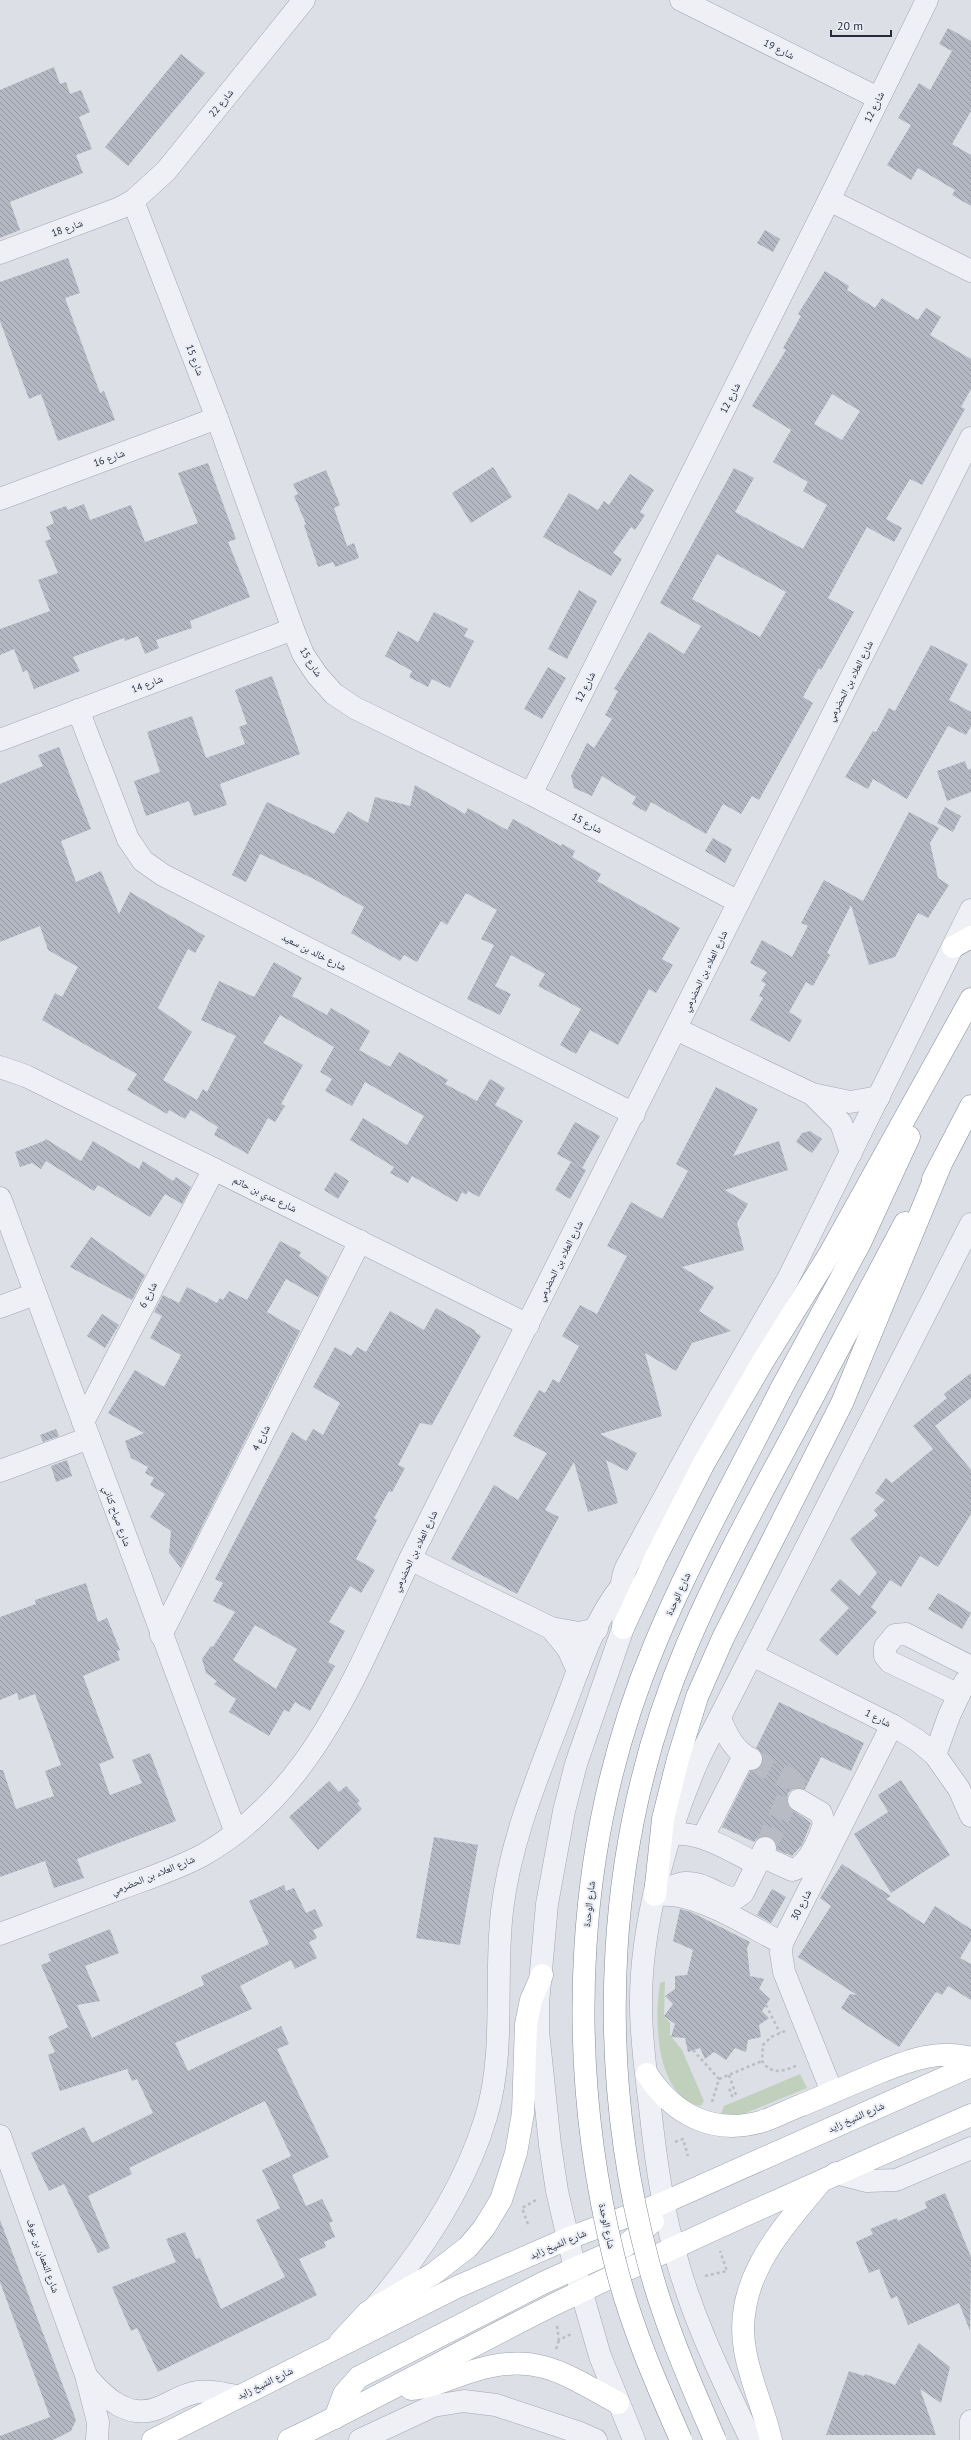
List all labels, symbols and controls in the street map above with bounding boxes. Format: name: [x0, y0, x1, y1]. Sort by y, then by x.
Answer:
scale bar: [831, 12, 891, 38]
text: 20 m: [837, 18, 863, 33]
street label: شارع 19: [762, 36, 797, 62]
street label: شارع 22: [206, 86, 237, 120]
street label: شارع 12: [861, 89, 887, 124]
street label: شارع 18: [49, 216, 85, 240]
street label: شارع 15: [183, 342, 207, 378]
street label: شارع 12: [717, 380, 743, 415]
street label: شارع 16: [91, 446, 127, 470]
street label: شارع العلاء بن الحضرمي: [824, 638, 878, 724]
street label: شارع 15: [297, 645, 325, 680]
street label: شارع 12: [572, 669, 598, 704]
street label: شارع 14: [129, 672, 165, 696]
street label: شارع 15: [570, 810, 605, 836]
street label: شارع العلاء بن الحضرمي: [680, 928, 732, 1015]
street label: شارع خالد بن سعيد: [280, 930, 349, 974]
street label: شارع عدي بن حاتم: [230, 1173, 299, 1217]
street label: شارع العلاء بن الحضرمي: [534, 1218, 588, 1304]
street label: شارع 6: [136, 1280, 160, 1310]
street label: شارع 4: [249, 1423, 273, 1453]
street label: شارع صياح كناني: [99, 1484, 134, 1549]
street label: شارع العلاء بن الحضرمي: [390, 1508, 442, 1595]
street label: شارع الوحدة: [662, 1570, 694, 1618]
street label: شارع 1: [863, 1706, 893, 1730]
street label: شارع العلاء بن الحضرمي: [109, 1852, 198, 1899]
street label: شارع الوحدة: [580, 1880, 598, 1928]
street label: شارع 30: [788, 1887, 814, 1922]
street label: شارع الشيخ زايد: [826, 2099, 886, 2135]
street label: شارع الوحدة: [596, 2202, 618, 2250]
street label: شارع النعمان بن عوف: [24, 2217, 63, 2295]
street label: شارع الشيخ زايد: [528, 2226, 589, 2262]
street label: شارع الشيخ زايد: [235, 2364, 295, 2402]

